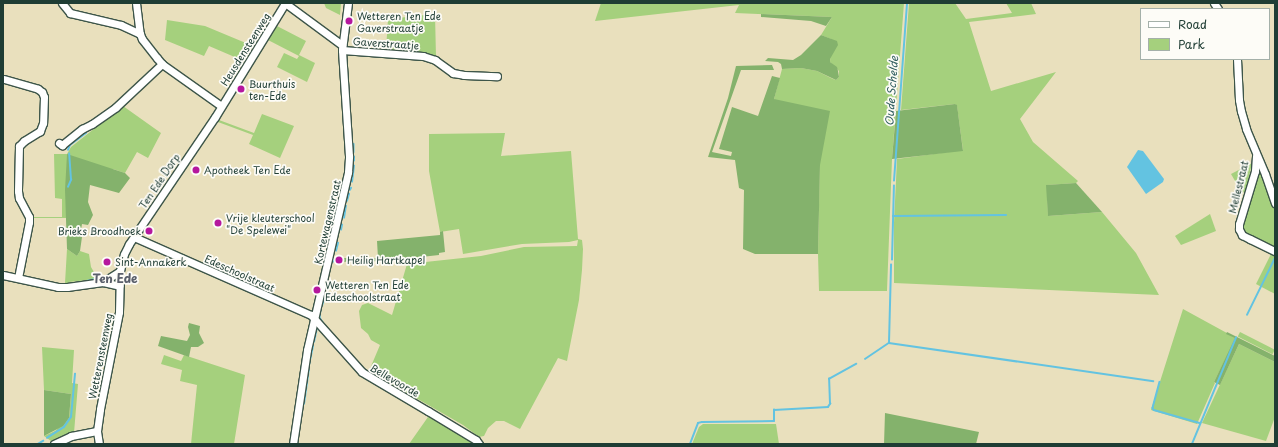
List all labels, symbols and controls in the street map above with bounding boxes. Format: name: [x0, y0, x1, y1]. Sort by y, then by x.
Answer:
legend: [1140, 8, 1270, 60]
place label: Wetteren Ten Ede Gaverstraatje: [357, 9, 442, 32]
street label: Heusdensteenweg: [218, 10, 272, 88]
text: Road: [1178, 15, 1207, 33]
marker: Wetteren Ten Ede Gaverstraatje: [344, 16, 354, 26]
street label: Gaverstraatje: [352, 35, 420, 51]
text: Park: [1178, 35, 1205, 53]
water label: Oude Schelde: [883, 55, 901, 127]
place label: Buurthuis ten-Ede: [249, 77, 295, 100]
marker: Buurthuis ten-Ede: [236, 84, 246, 94]
street label: Ten Ede Dorp: [136, 151, 182, 211]
street label: Mellestraat: [1226, 159, 1250, 215]
place label: Apotheek Ten Ede: [204, 164, 291, 176]
marker: Apotheek Ten Ede: [191, 165, 201, 175]
street label: Kortewagenstraat: [311, 179, 343, 265]
place label: Vrije kleuterschool "De Spelewei": [226, 211, 314, 234]
marker: Vrije kleuterschool "De Spelewei": [213, 218, 223, 228]
place label: Brieks Broodhoek: [57, 225, 141, 237]
marker: Brieks Broodhoek: [144, 226, 154, 236]
street label: Edeschoolstraat: [203, 252, 277, 294]
place label: Heilig Hartkapel: [347, 254, 426, 266]
marker: Heilig Hartkapel: [334, 255, 344, 265]
place label: Sint-Annakerk: [115, 256, 187, 268]
marker: Sint-Annakerk: [102, 257, 112, 267]
district label: Ten Ede: [92, 272, 138, 286]
place label: Wetteren Ten Ede Edeschoolstraat: [325, 278, 410, 302]
marker: Wetteren Ten Ede Edeschoolstraat: [312, 285, 322, 295]
street label: Wetterensteenweg: [86, 312, 114, 400]
street label: Bellevoorde: [368, 361, 422, 399]

